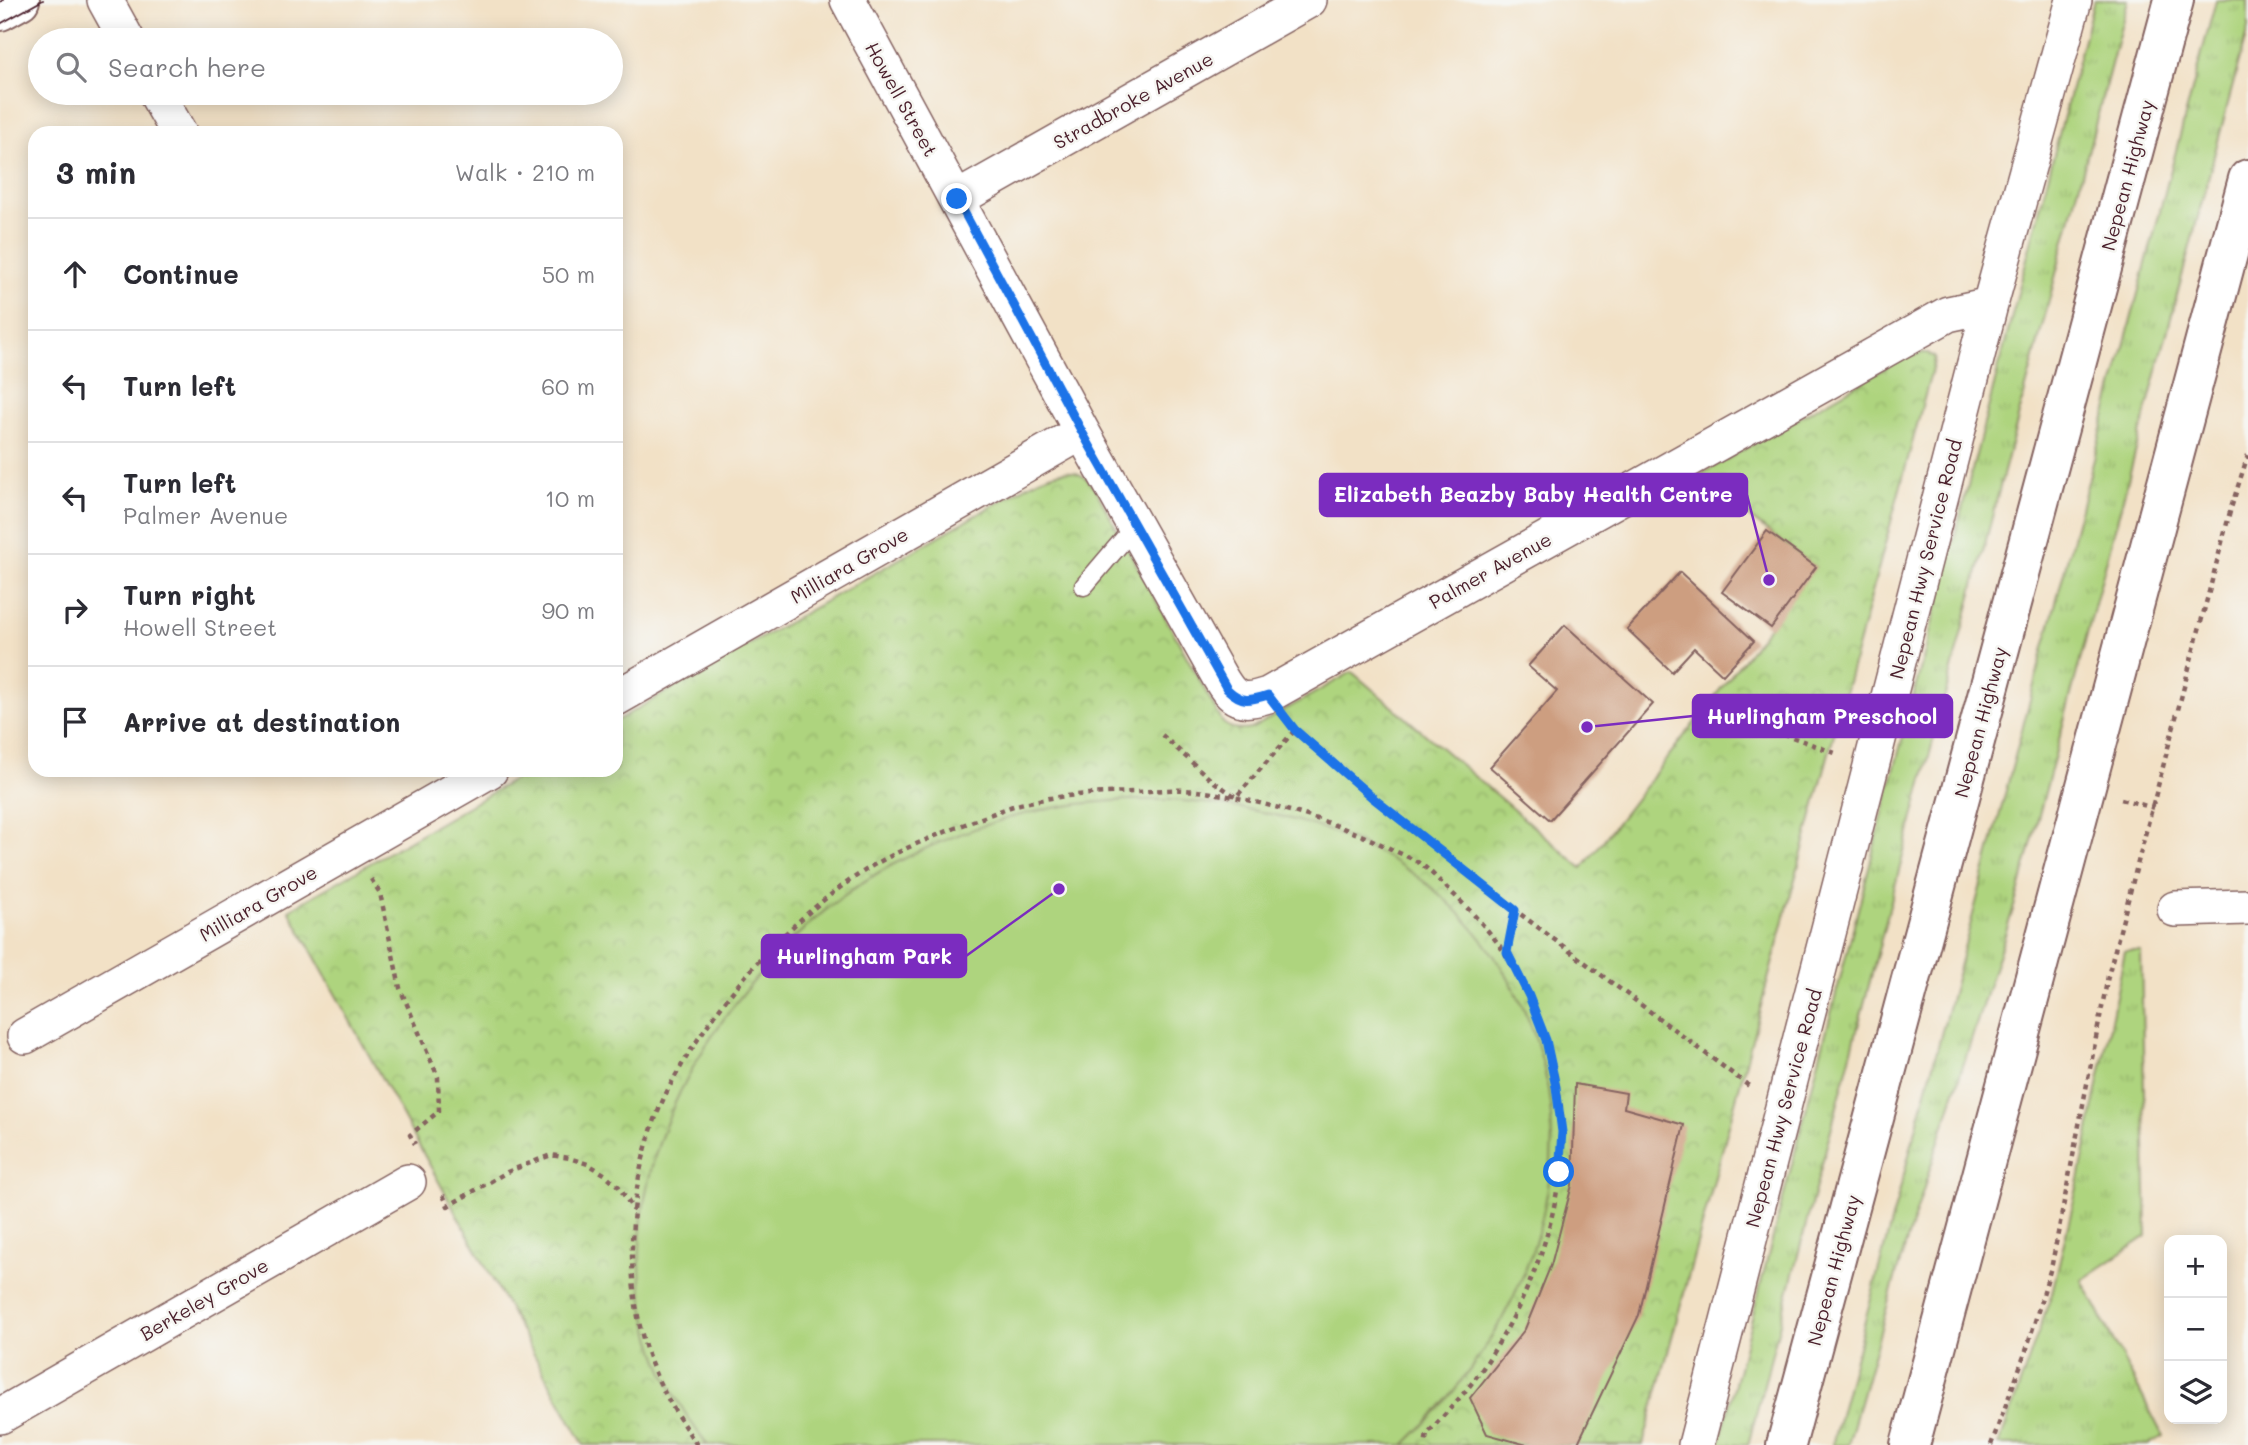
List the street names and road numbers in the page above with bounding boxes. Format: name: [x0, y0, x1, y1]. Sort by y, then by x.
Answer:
street label: Howell Street: [860, 37, 944, 161]
street label: Stradbroke Avenue: [1049, 46, 1217, 154]
street label: Nepean Highway: [2095, 97, 2159, 253]
street label: Nepean Hwy Service Road: [1883, 437, 1967, 681]
street label: Milliara Grove: [785, 521, 913, 609]
street label: Palmer Avenue: [1424, 526, 1556, 614]
street label: Nepean Highway: [1948, 644, 2012, 800]
street label: Milliara Grove: [194, 859, 322, 947]
street label: Nepean Hwy Service Road: [1739, 986, 1827, 1230]
street label: Nepean Highway: [1801, 1192, 1865, 1348]
street label: Berkeley Grove: [135, 1252, 273, 1346]

